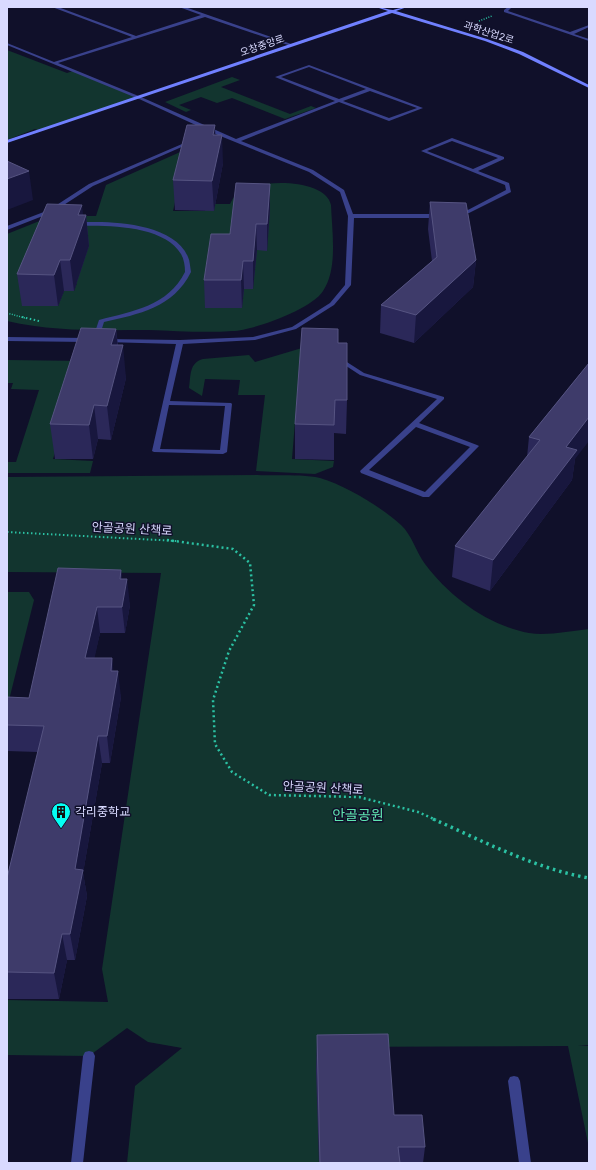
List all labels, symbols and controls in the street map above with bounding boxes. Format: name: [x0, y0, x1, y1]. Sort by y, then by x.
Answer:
street label: 과학산업2로: [462, 18, 516, 46]
street label: 오창중앙로: [238, 32, 286, 58]
street label: 안골공원 산책로: [91, 519, 173, 538]
street label: 안골공원 산책로: [282, 778, 364, 797]
building icon: 각리중학교: [50, 801, 72, 829]
place label: 각리중학교: [75, 804, 130, 819]
park label: 안골공원: [332, 806, 384, 823]

